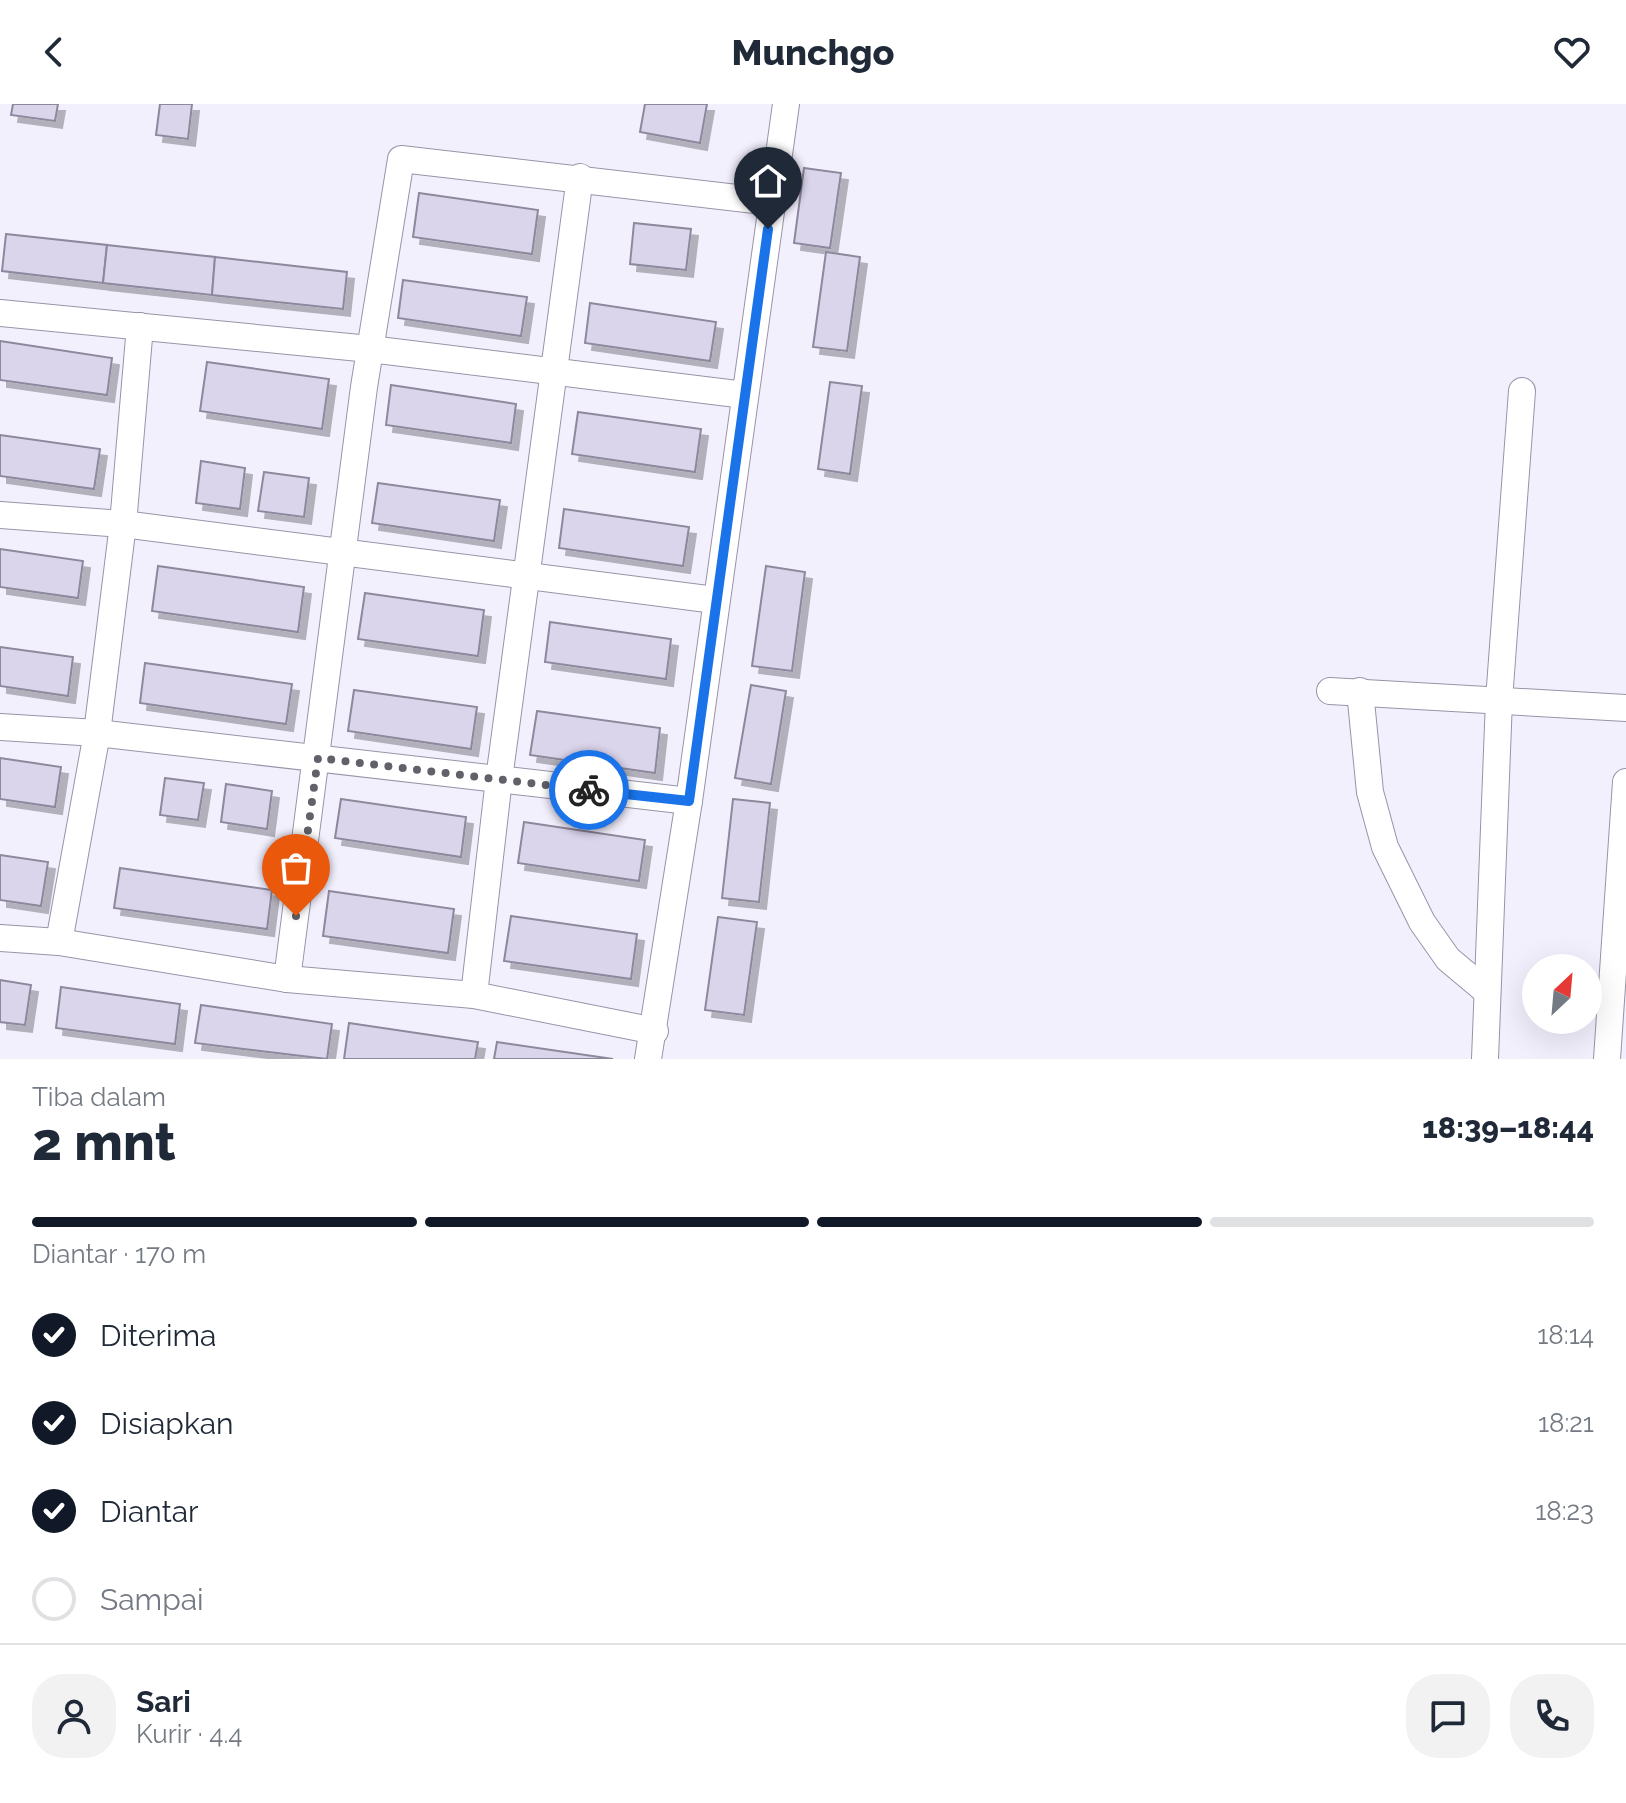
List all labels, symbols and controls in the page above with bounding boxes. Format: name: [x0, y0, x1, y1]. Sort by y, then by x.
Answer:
icon: back: [32, 30, 76, 74]
icon: heart: [1550, 30, 1594, 74]
text: Munchgo: [731, 31, 895, 73]
pin: [734, 147, 802, 229]
icon: home: [746, 159, 790, 203]
courier: [549, 750, 629, 830]
icon: bike: [567, 768, 611, 812]
pin: [262, 834, 330, 916]
icon: bag: [274, 846, 318, 890]
north arrow: [1522, 954, 1602, 1034]
map controls: [1522, 954, 1602, 1034]
text: Tiba dalam: [32, 1082, 166, 1112]
text: 18:39–18:44: [1422, 1110, 1594, 1145]
text: 2 mnt: [32, 1111, 176, 1172]
text: Diantar · 170 m: [32, 1239, 206, 1269]
icon: check: [32, 1313, 76, 1357]
text: Diterima: [100, 1318, 216, 1353]
text: 18:14: [1537, 1320, 1594, 1350]
icon: check: [32, 1401, 76, 1445]
text: Disiapkan: [100, 1406, 234, 1441]
text: 18:21: [1538, 1408, 1594, 1438]
icon: check: [32, 1489, 76, 1533]
text: Diantar: [100, 1494, 199, 1529]
text: 18:23: [1535, 1496, 1594, 1526]
text: Sampai: [100, 1582, 204, 1617]
button: person: [32, 1674, 116, 1758]
button: chat: [1406, 1674, 1490, 1758]
button: phone: [1510, 1674, 1594, 1758]
text: Sari: [136, 1684, 191, 1719]
text: Kurir · 4.4: [136, 1719, 243, 1749]

